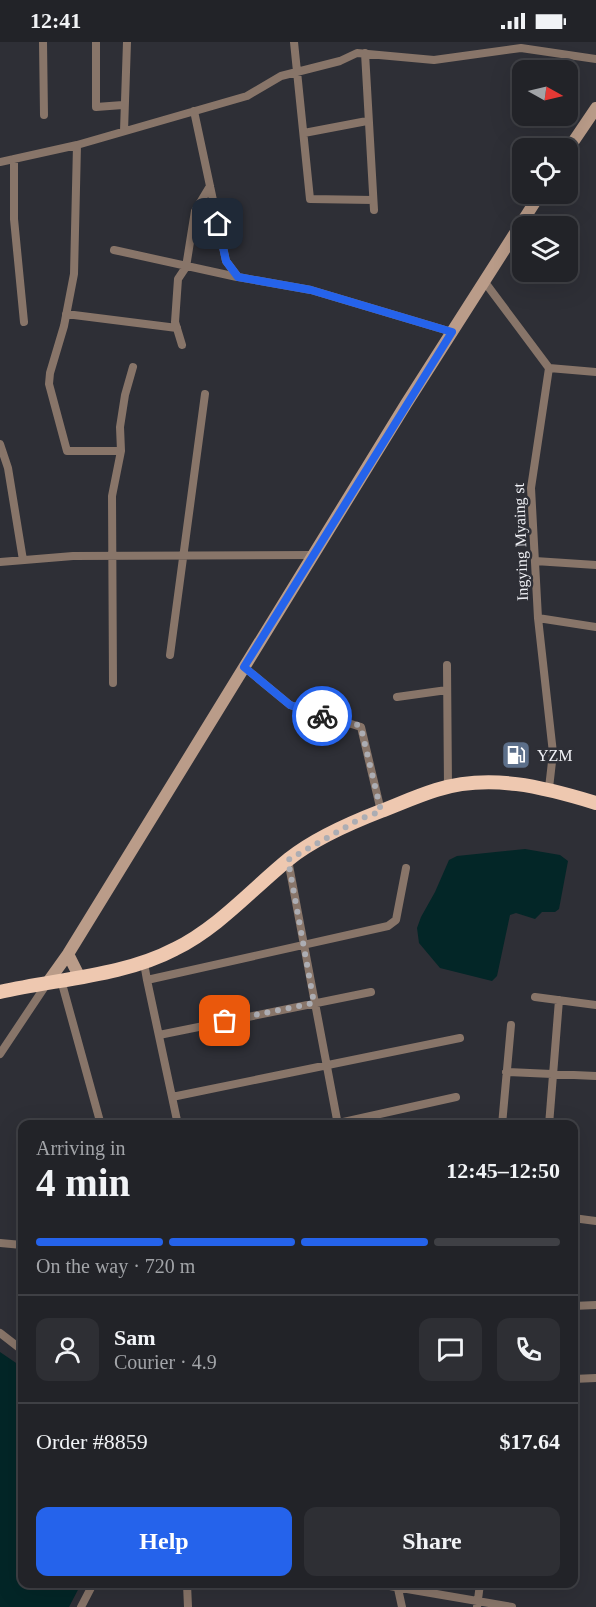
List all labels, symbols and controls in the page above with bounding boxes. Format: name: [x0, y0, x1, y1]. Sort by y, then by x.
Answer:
text: 12:41: [30, 8, 81, 33]
north arrow: [512, 60, 578, 126]
map controls: [512, 60, 578, 282]
button: locate: [512, 138, 578, 204]
pin: [192, 198, 243, 249]
icon: home: [201, 207, 234, 240]
button: layers: [512, 216, 578, 282]
street label: Ingying Myaing st: [510, 482, 532, 601]
courier: [292, 686, 352, 746]
icon: bike: [306, 700, 339, 733]
fuel station icon: YZM: [500, 739, 532, 771]
place label: YZM: [537, 747, 573, 764]
pin: [199, 995, 250, 1046]
icon: bag: [208, 1004, 241, 1037]
text: Arriving in: [36, 1137, 125, 1159]
text: 12:45–12:50: [446, 1158, 560, 1183]
text: 4 min: [36, 1161, 130, 1204]
text: On the way · 720 m: [36, 1255, 195, 1277]
button: person: [36, 1318, 99, 1381]
button: chat: [419, 1318, 482, 1381]
button: phone: [497, 1318, 560, 1381]
text: Sam: [114, 1325, 156, 1350]
text: Courier · 4.9: [114, 1351, 217, 1373]
text: Order #8859: [36, 1429, 148, 1454]
text: $17.64: [500, 1429, 560, 1454]
button: Help: [36, 1507, 292, 1576]
button: Share: [304, 1507, 560, 1576]

